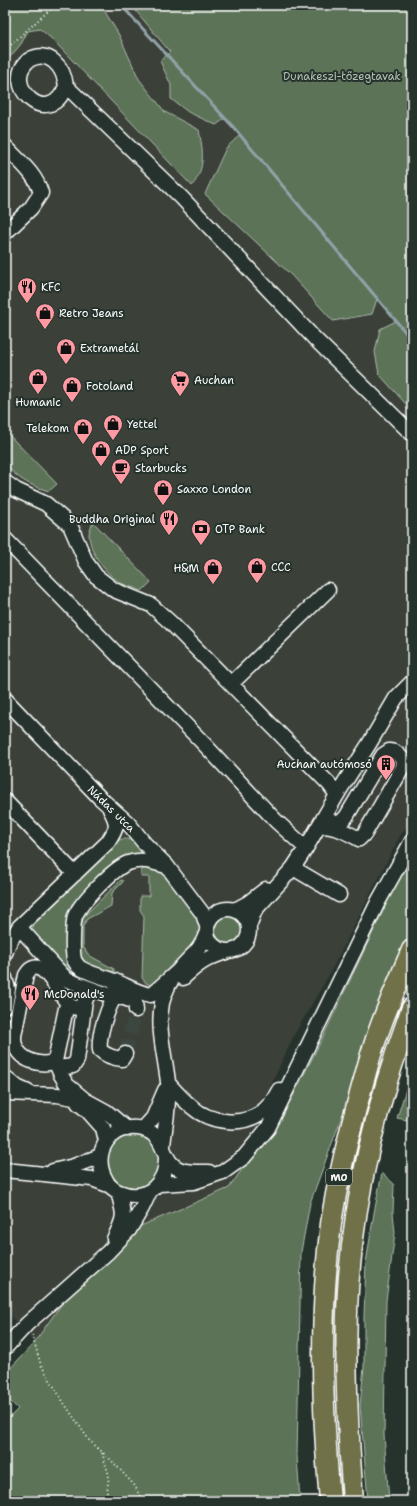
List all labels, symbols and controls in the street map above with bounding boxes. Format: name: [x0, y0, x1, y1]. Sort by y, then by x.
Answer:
park label: Dunakeszi-tőzegtavak: [283, 69, 401, 84]
restaurant icon: KFC: [16, 276, 38, 304]
place label: KFC: [41, 280, 61, 295]
shop icon: Retro Jeans: [34, 302, 56, 330]
place label: Retro Jeans: [59, 306, 124, 321]
shop icon: Extrametál: [55, 337, 77, 365]
place label: Extrametál: [80, 341, 139, 356]
shop icon: Humanic: [27, 367, 49, 395]
supermarket icon: Auchan: [169, 369, 191, 397]
place label: Auchan: [194, 373, 234, 388]
shop icon: Fotoland: [61, 375, 83, 403]
place label: Fotoland: [86, 379, 133, 394]
place label: Humanic: [15, 395, 61, 410]
shop icon: Yettel: [102, 413, 124, 441]
shop icon: Telekom: [72, 417, 94, 445]
place label: Yettel: [127, 417, 158, 432]
place label: Telekom: [26, 421, 70, 436]
shop icon: ADP Sport: [90, 439, 112, 467]
place label: ADP Sport: [115, 443, 169, 458]
cafe icon: Starbucks: [110, 457, 132, 485]
place label: Starbucks: [135, 461, 187, 476]
shop icon: Saxxo London: [152, 478, 174, 506]
place label: Saxxo London: [177, 482, 252, 497]
restaurant icon: Buddha Original: [158, 508, 180, 536]
place label: Buddha Original: [69, 512, 156, 527]
bank icon: OTP Bank: [190, 518, 212, 546]
place label: OTP Bank: [215, 522, 265, 537]
shop icon: CCC: [246, 556, 268, 584]
shop icon: H&M: [202, 557, 224, 585]
place label: CCC: [271, 560, 291, 575]
place label: H&M: [174, 561, 199, 576]
building icon: Auchan autómosó: [375, 753, 397, 781]
place label: Auchan autómosó: [276, 757, 372, 772]
street label: Nádas utca: [84, 782, 138, 836]
restaurant icon: McDonald's: [19, 983, 41, 1011]
place label: McDonald's: [44, 987, 104, 1002]
road number: M0: [326, 1169, 352, 1185]

